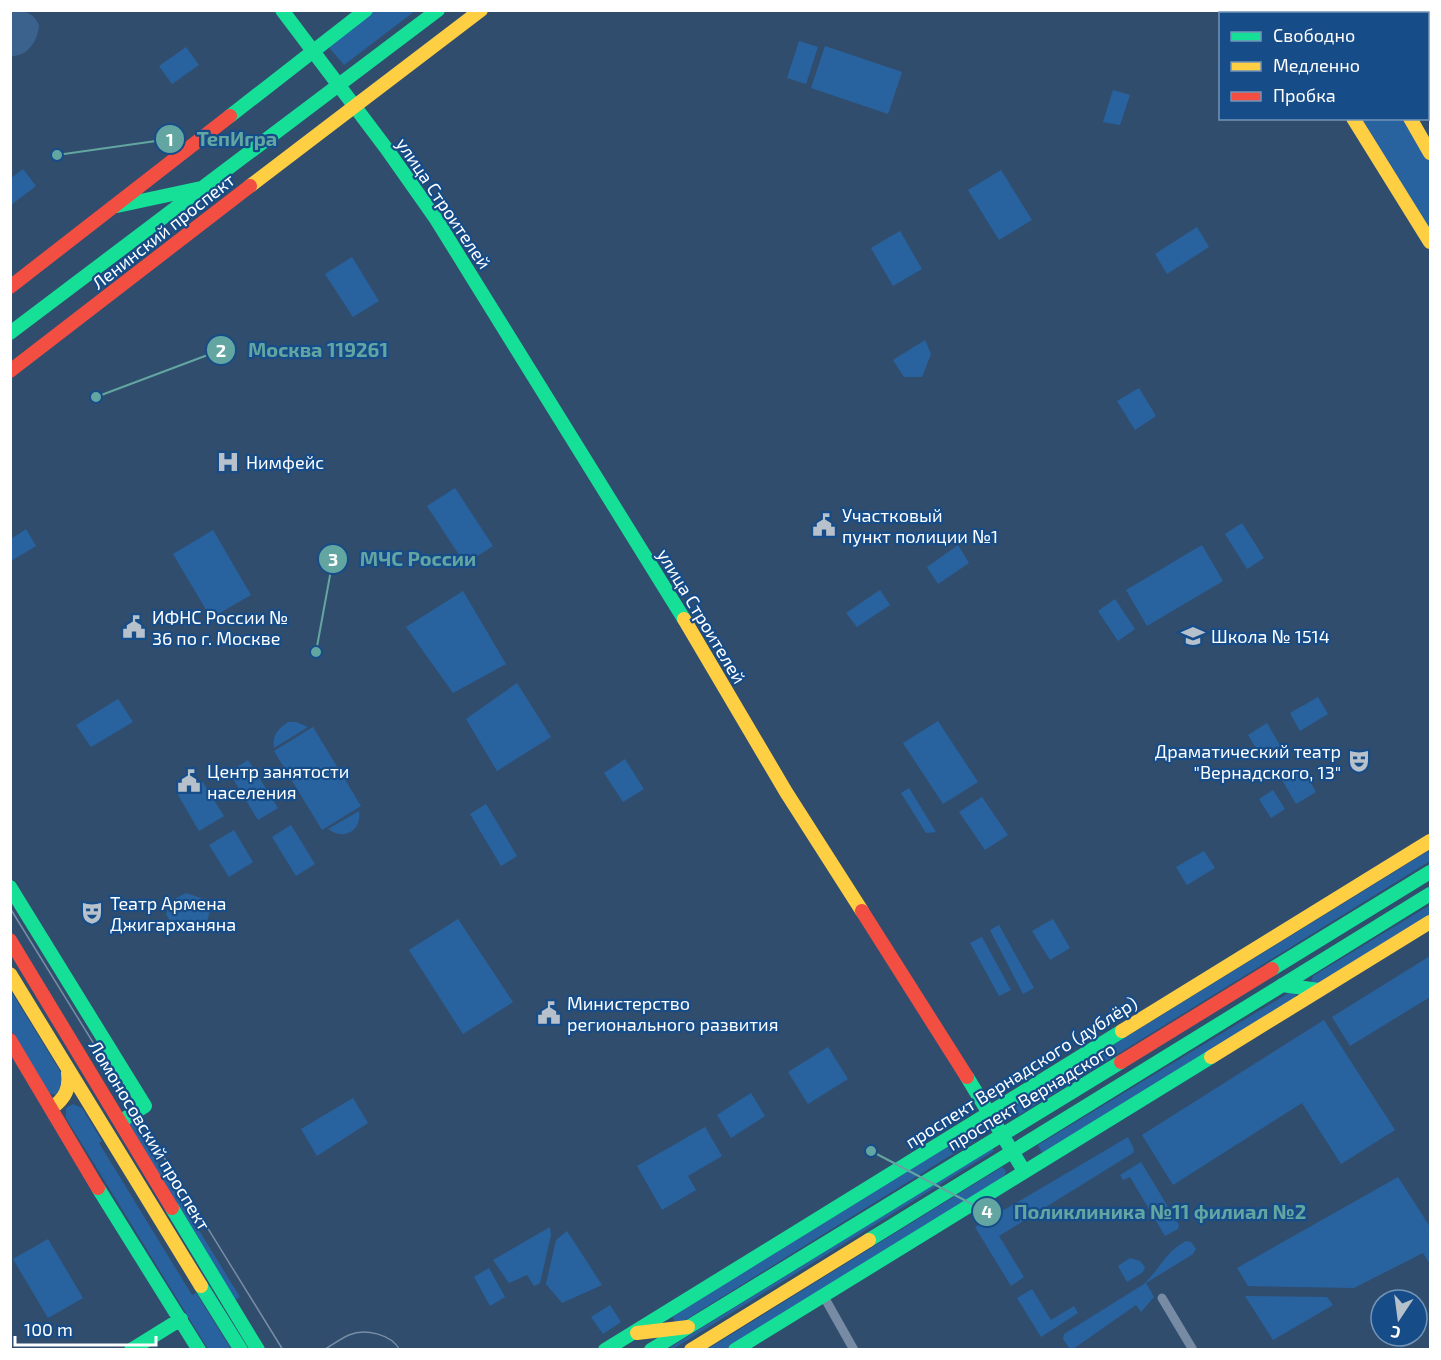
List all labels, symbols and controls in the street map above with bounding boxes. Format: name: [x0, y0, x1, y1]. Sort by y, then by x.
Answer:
legend: [1219, 12, 1429, 120]
text: Свободно: [1273, 24, 1355, 46]
text: Медленно: [1273, 54, 1360, 76]
text: Пробка: [1273, 84, 1336, 106]
callout: ТепИгра: [155, 120, 289, 158]
text: ТепИгра: [197, 126, 277, 150]
text: 1: [166, 128, 174, 150]
street label: улица Строителей: [392, 133, 496, 273]
street label: Ленинский проспект: [87, 168, 239, 294]
callout: Москва 119261: [206, 331, 400, 369]
text: Москва 119261: [248, 337, 388, 361]
text: 2: [216, 339, 226, 361]
hospital icon: Нимфейс: [215, 449, 241, 475]
place label: Нимфейс: [246, 451, 324, 473]
place label: Участковый пункт полиции №1: [842, 504, 998, 547]
public building icon: Участковый пункт полиции №1: [811, 512, 837, 538]
callout: МЧС России: [318, 540, 488, 578]
street label: улица Строителей: [653, 545, 751, 687]
text: МЧС России: [360, 546, 476, 570]
text: 3: [328, 548, 338, 570]
place label: ИФНС России № 36 по г. Москве: [152, 606, 288, 649]
public building icon: ИФНС России № 36 по г. Москве: [121, 614, 147, 640]
school or university icon: Школа № 1514: [1180, 623, 1206, 649]
place label: Школа № 1514: [1211, 625, 1330, 647]
place label: Драматический театр "Вернадского, 13": [1155, 740, 1341, 783]
theatre icon: Драматический театр "Вернадского, 13": [1346, 748, 1372, 774]
place label: Центр занятости населения: [207, 760, 349, 803]
public building icon: Центр занятости населения: [176, 768, 202, 794]
place label: Театр Армена Джигарханяна: [110, 892, 236, 935]
theatre icon: Театр Армена Джигарханяна: [79, 900, 105, 926]
street label: проспект Вернадского (дублёр): [901, 991, 1141, 1153]
place label: Министерство регионального развития: [567, 992, 778, 1035]
public building icon: Министерство регионального развития: [536, 1000, 562, 1026]
street label: Ломоносовский проспект: [85, 1036, 216, 1234]
street label: проспект Вернадского: [943, 1037, 1119, 1155]
callout: Поликлиника №11 филиал №2: [972, 1193, 1319, 1231]
text: Поликлиника №11 филиал №2: [1014, 1199, 1306, 1223]
text: 4: [981, 1200, 993, 1222]
north arrow: [1369, 1288, 1429, 1348]
scale bar: [15, 1309, 156, 1347]
text: 100 m: [24, 1318, 73, 1340]
text: С: [1389, 1323, 1402, 1343]

